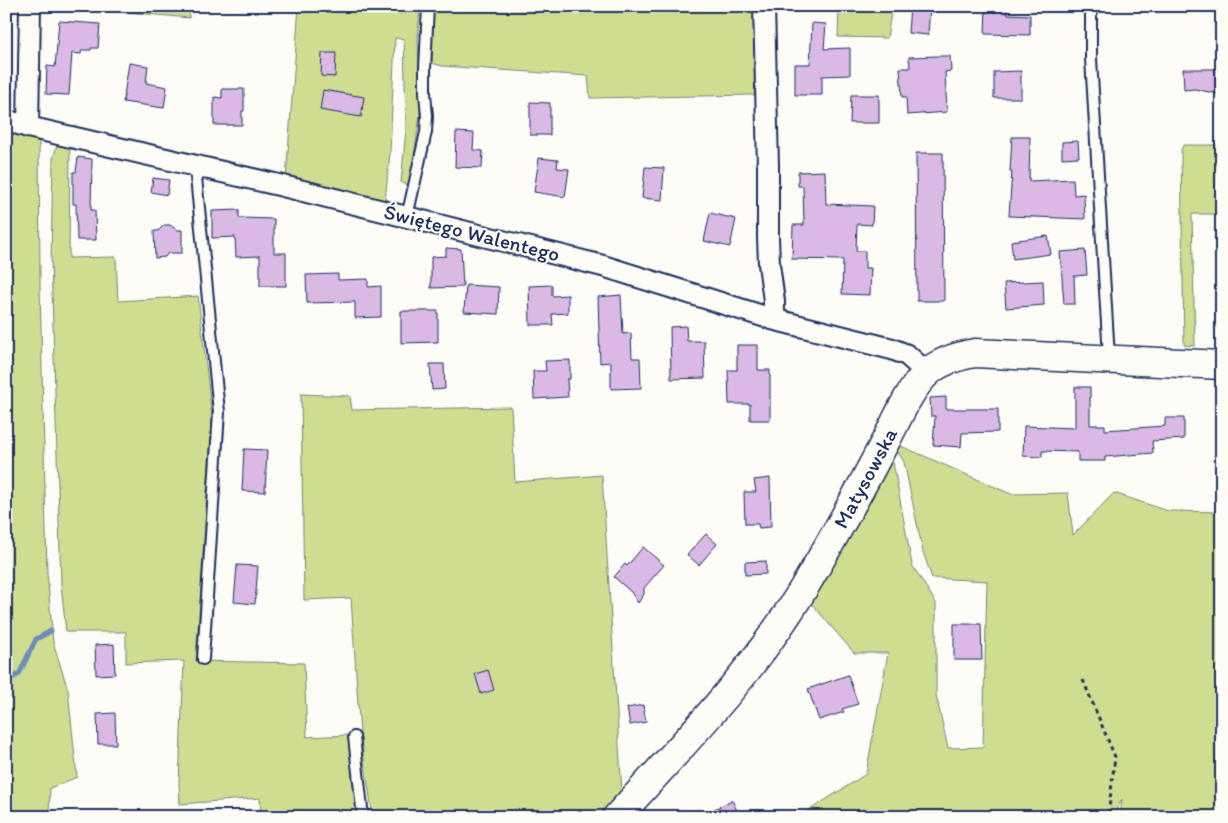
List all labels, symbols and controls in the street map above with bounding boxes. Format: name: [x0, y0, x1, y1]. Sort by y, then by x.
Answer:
street label: Świętego Walentego: [382, 199, 563, 266]
street label: Matysowska: [828, 424, 902, 533]

